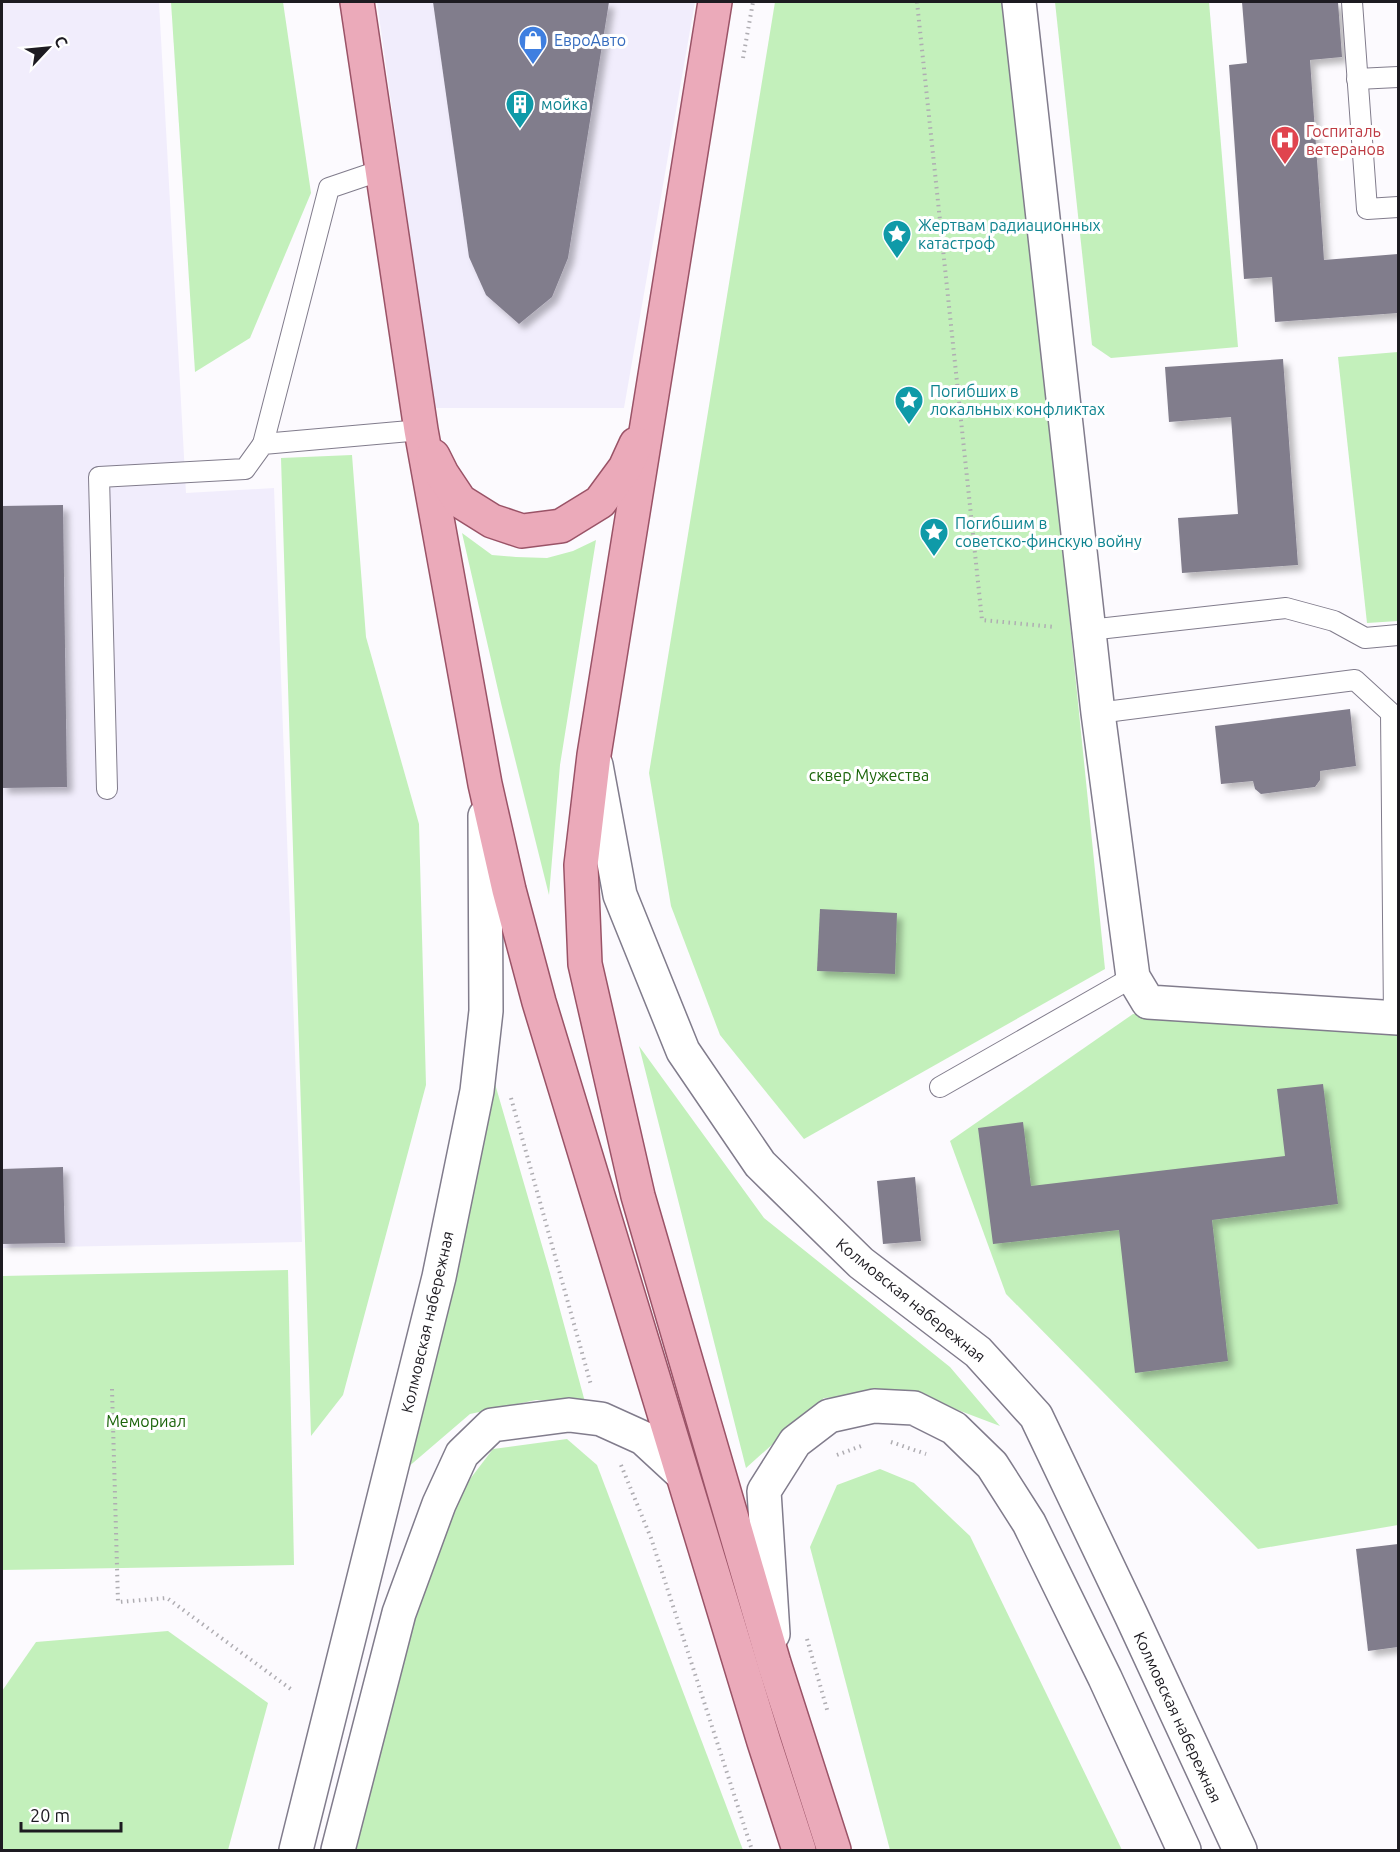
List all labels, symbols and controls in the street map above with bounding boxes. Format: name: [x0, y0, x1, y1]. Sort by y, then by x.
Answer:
north arrow: [18, 18, 78, 78]
shop icon: ЕвроАвто: [517, 24, 549, 66]
place label: ЕвроАвто: [554, 31, 626, 49]
text: С: [51, 33, 72, 50]
building icon: мойка: [504, 88, 536, 130]
place label: мойка: [541, 95, 588, 113]
place label: Госпиталь ветеранов: [1306, 122, 1385, 158]
hospital icon: Госпиталь ветеранов: [1269, 124, 1301, 166]
place label: Жертвам радиационных катастроф: [918, 216, 1101, 252]
place icon: Жертвам радиационных катастроф: [881, 218, 913, 260]
place label: Погибших в локальных конфликтах: [930, 382, 1105, 418]
place icon: Погибших в локальных конфликтах: [893, 384, 925, 426]
place label: Погибшим в советско-финскую войну: [955, 514, 1142, 550]
place icon: Погибшим в советско-финскую войну: [918, 516, 950, 558]
park label: сквер Мужества: [809, 766, 929, 784]
street label: Колмовская набережная: [397, 1229, 457, 1415]
street label: Колмовская набережная: [833, 1234, 989, 1366]
park label: Мемориал: [106, 1412, 186, 1430]
street label: Колмовская набережная: [1130, 1629, 1226, 1805]
scale bar: [21, 1795, 122, 1833]
text: 20 m: [30, 1805, 70, 1825]

